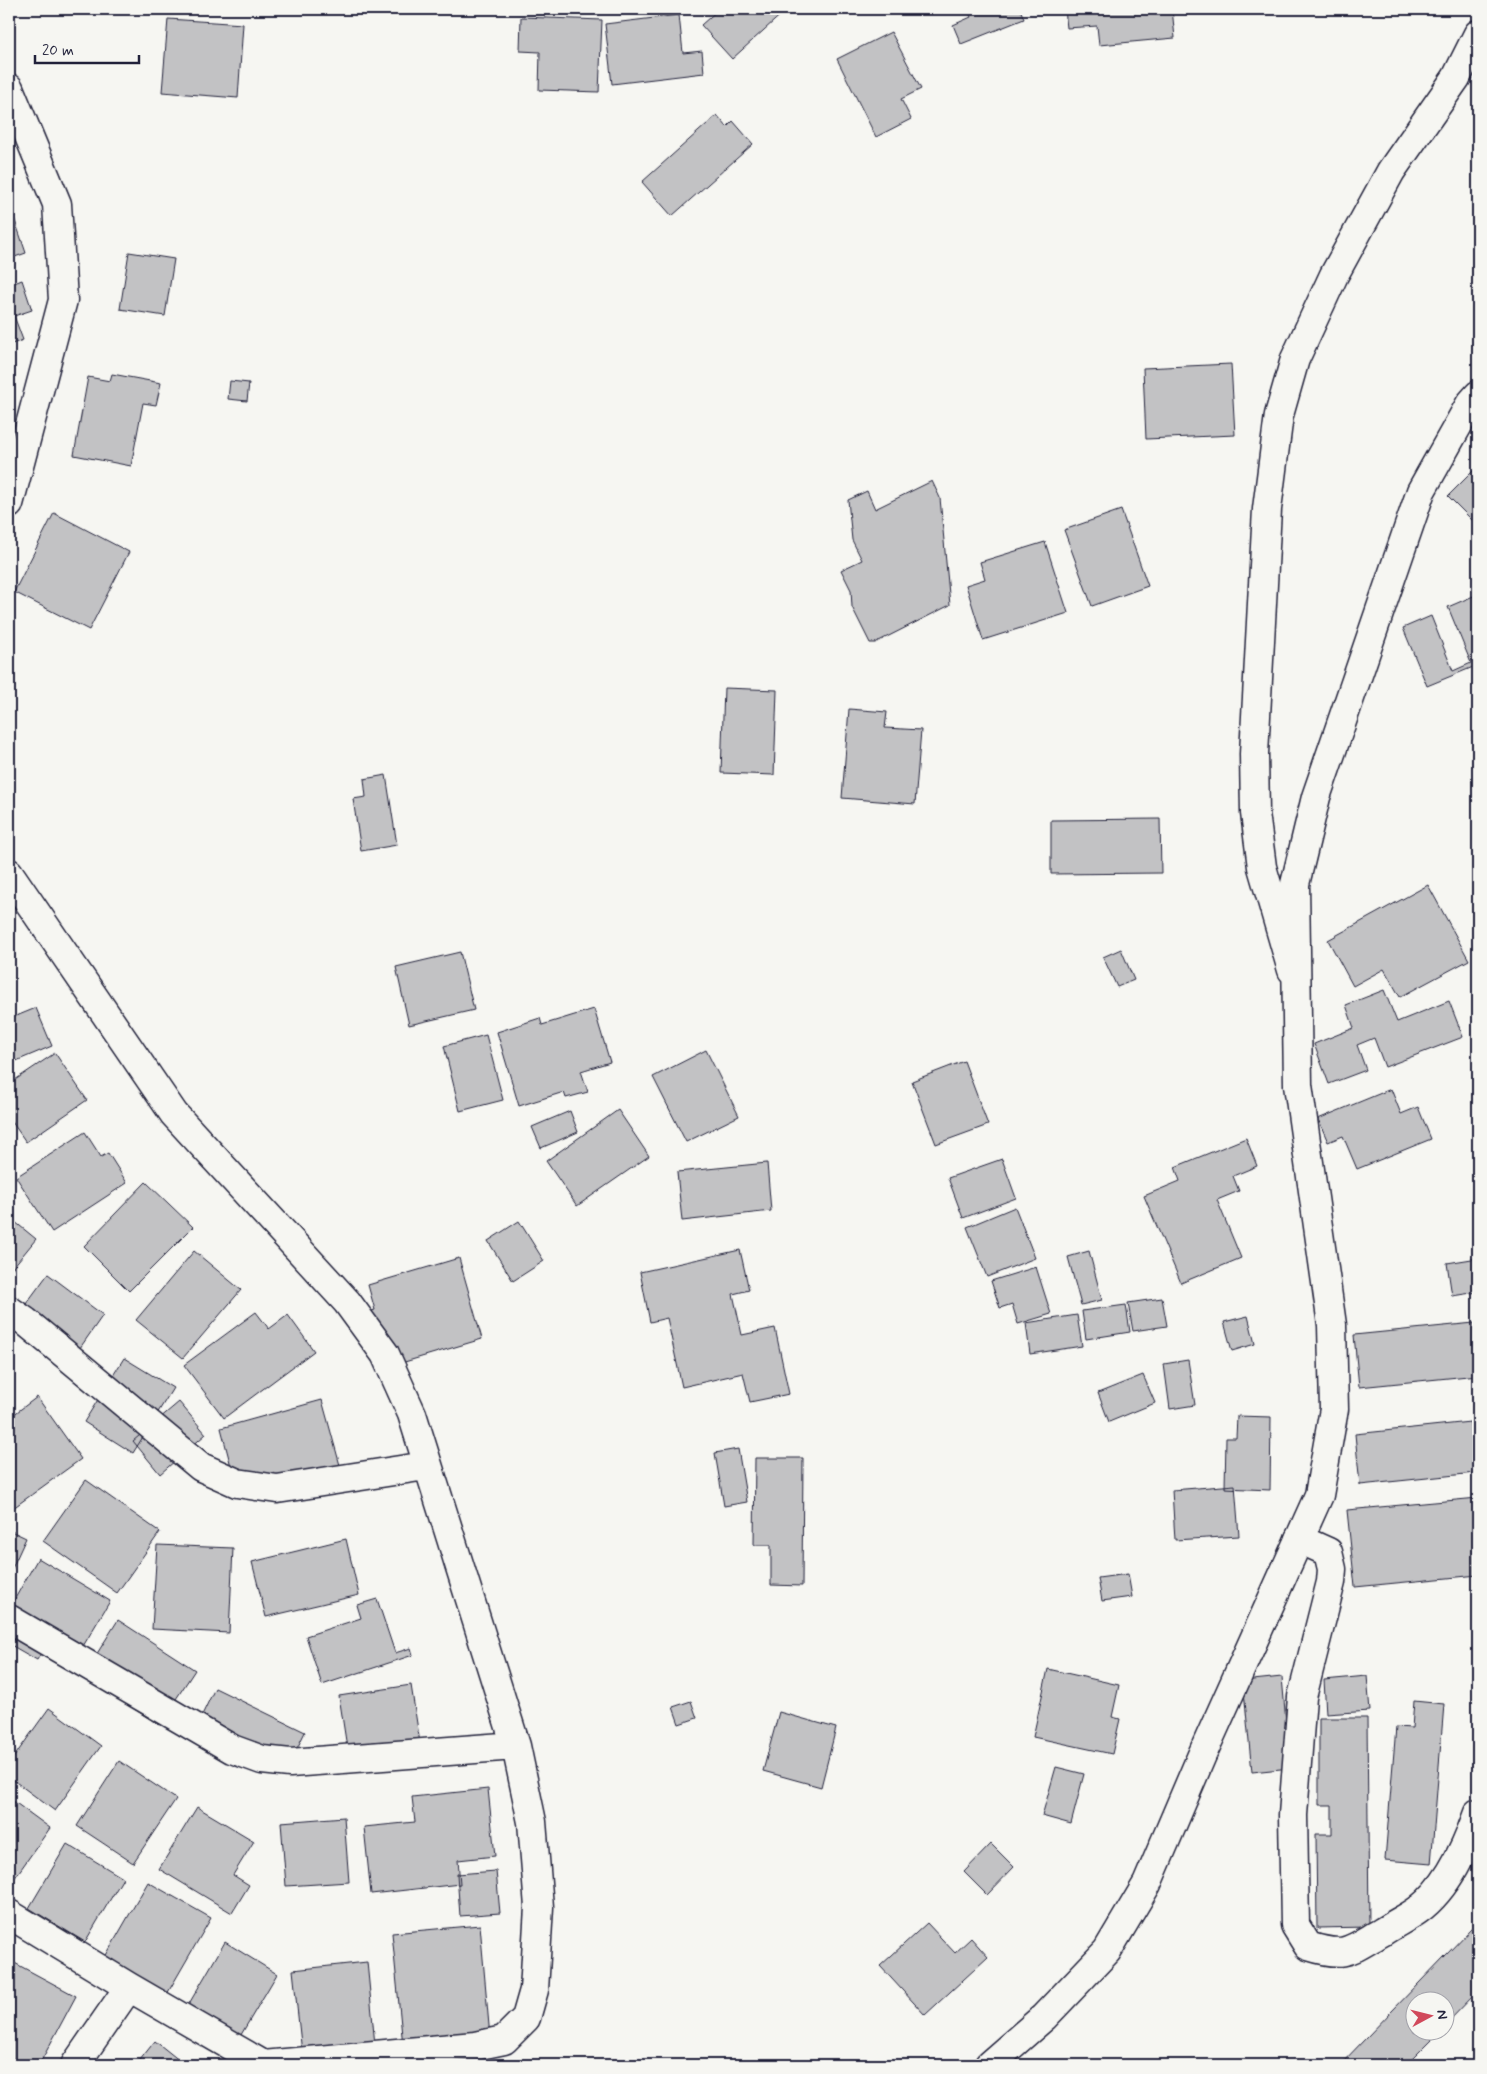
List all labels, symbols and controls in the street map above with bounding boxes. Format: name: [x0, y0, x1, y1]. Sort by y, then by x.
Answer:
scale bar: [35, 32, 139, 64]
text: 20 m: [42, 41, 74, 61]
north arrow: [1404, 1992, 1454, 2042]
text: N: [1432, 2009, 1451, 2020]

